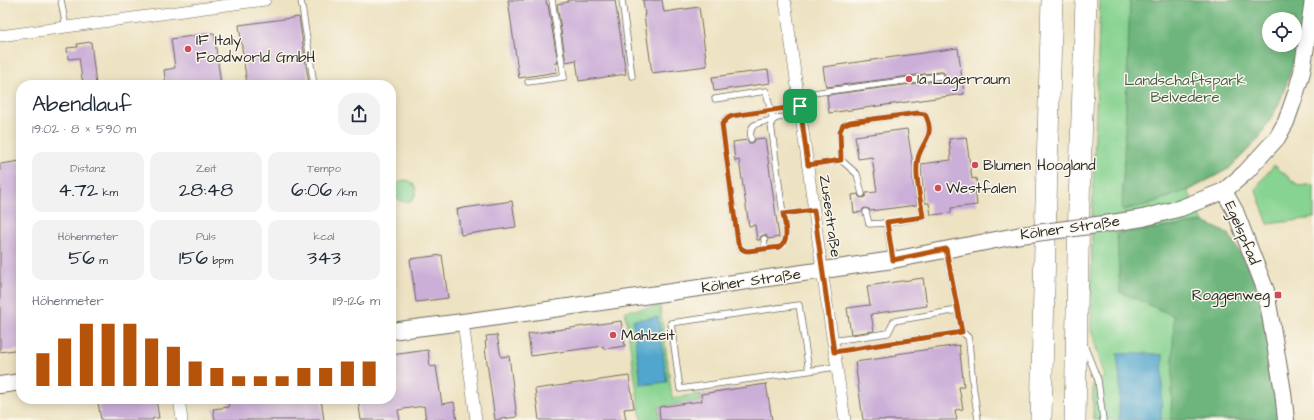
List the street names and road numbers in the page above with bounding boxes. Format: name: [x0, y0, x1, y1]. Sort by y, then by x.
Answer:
street label: Zusestraße: [814, 173, 846, 259]
street label: Egelspfad: [1218, 198, 1265, 269]
street label: Kölner Straße: [1019, 211, 1121, 245]
street label: Kölner Straße: [700, 264, 802, 298]

